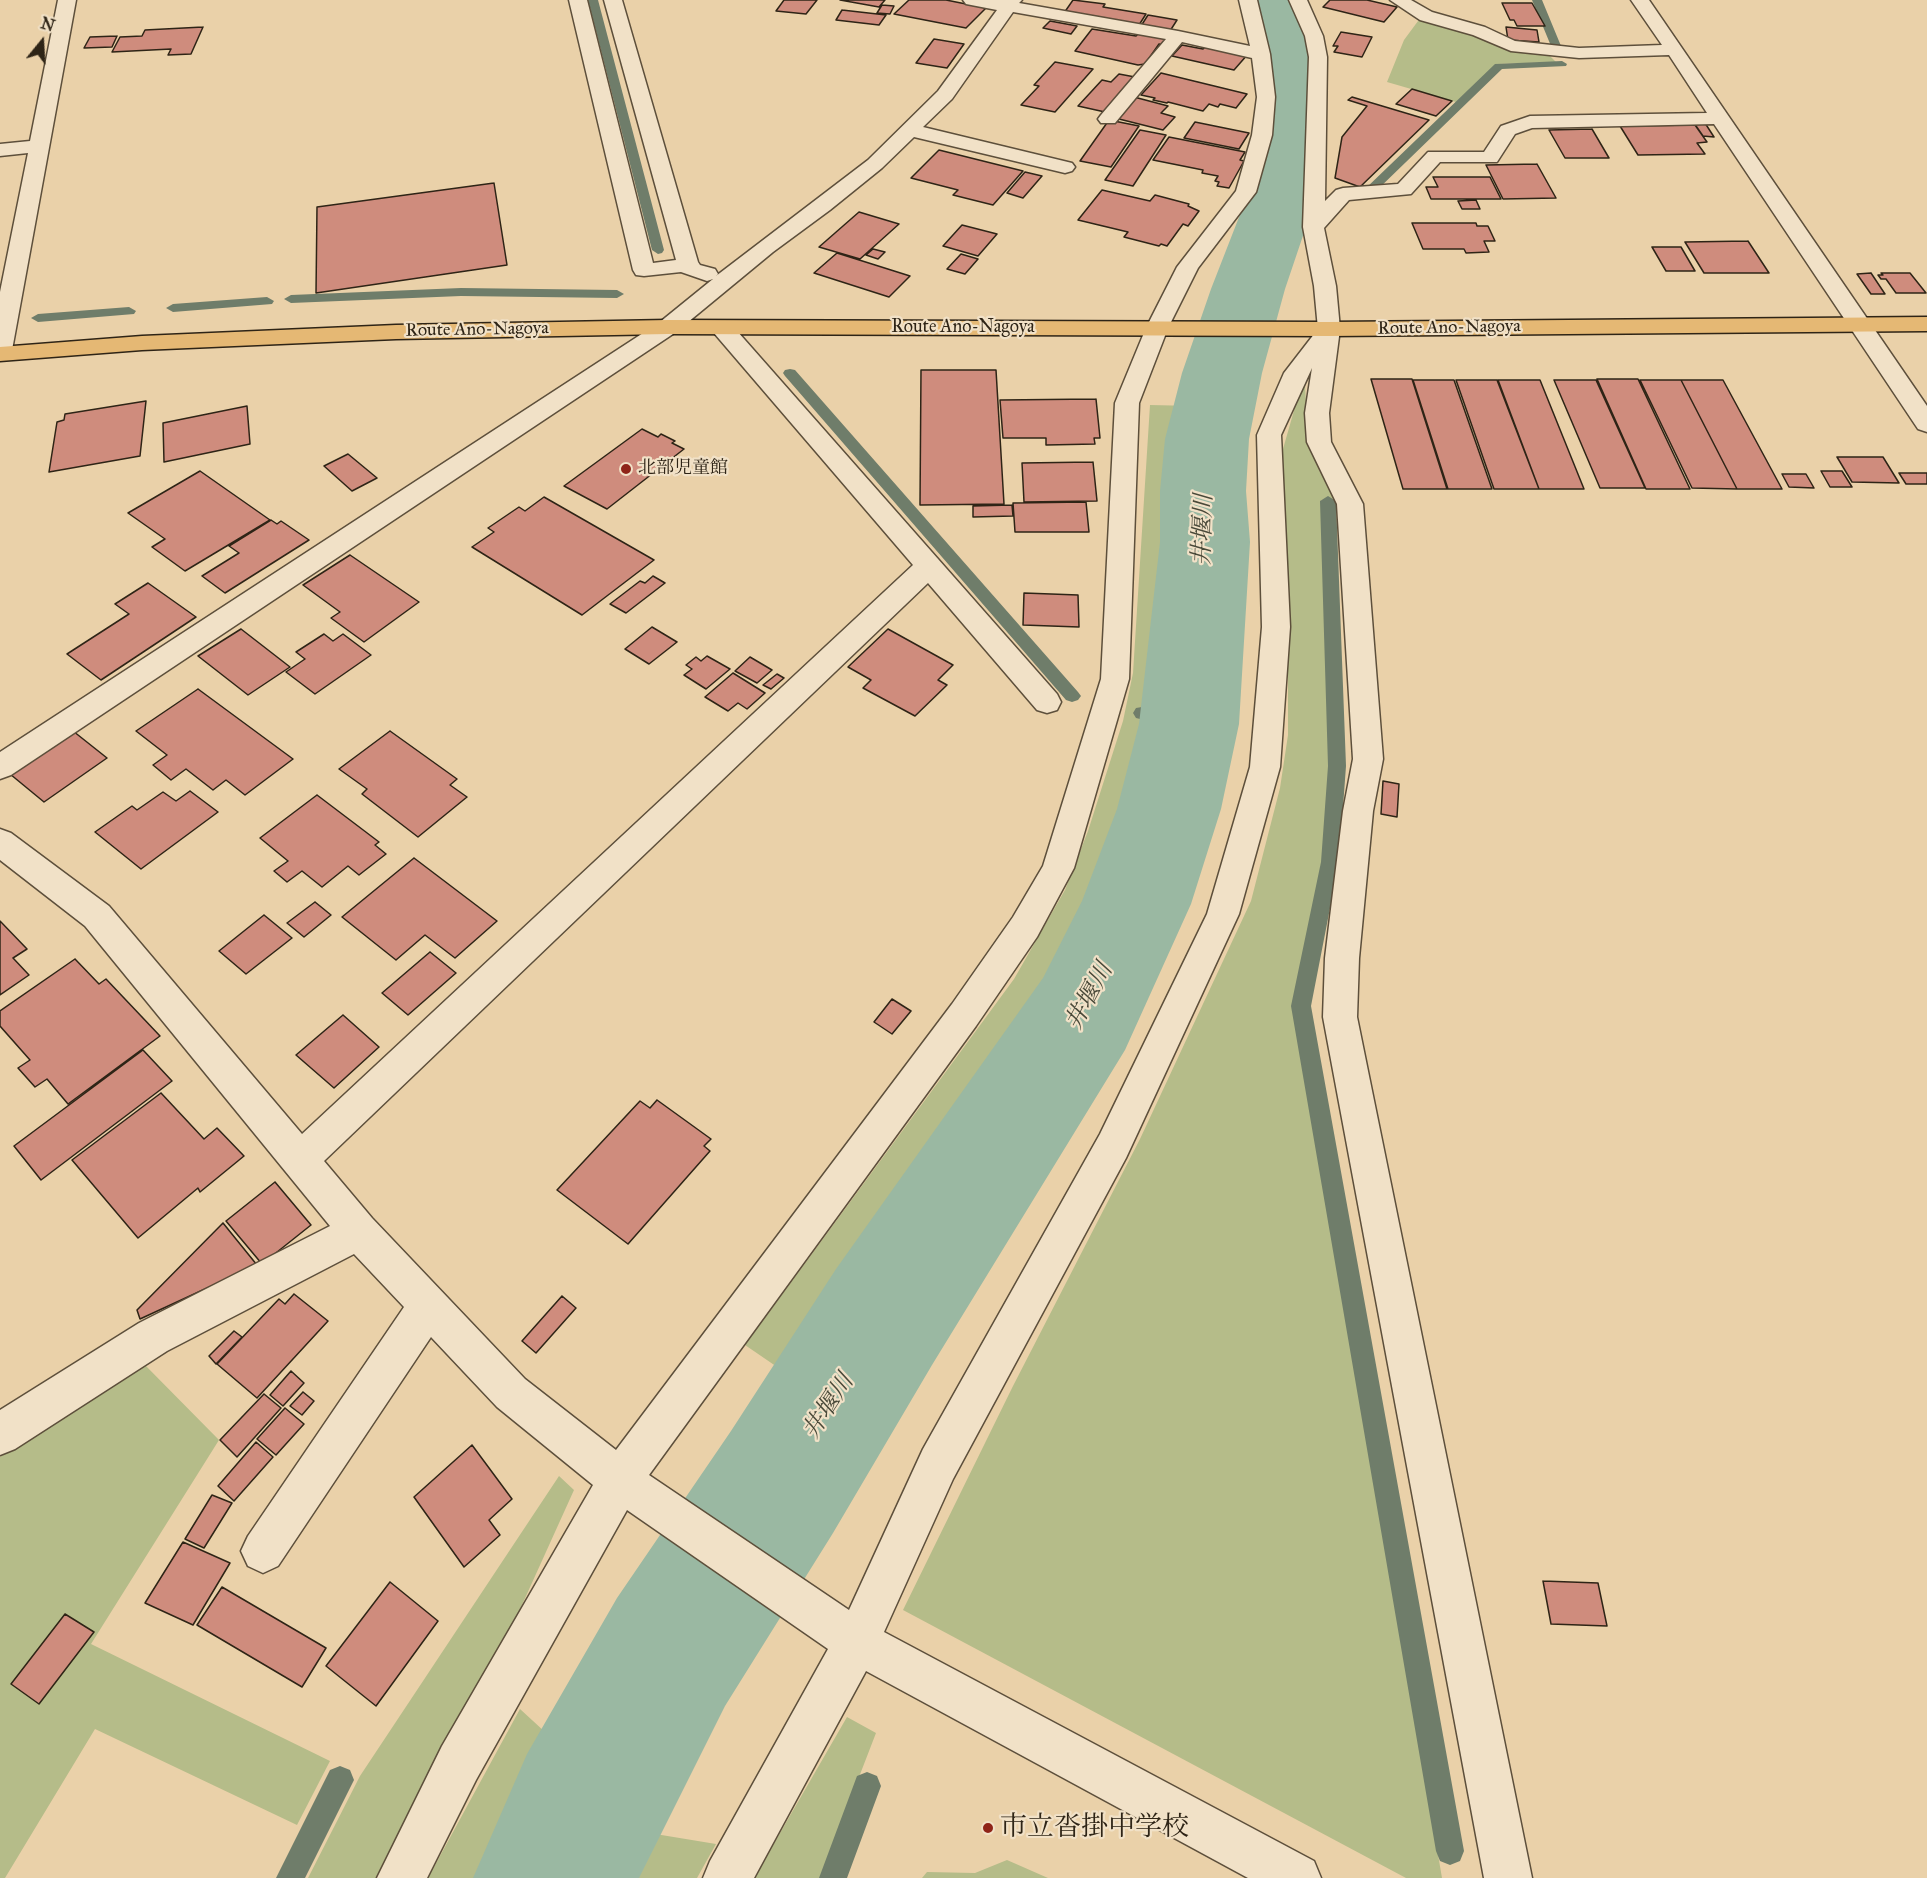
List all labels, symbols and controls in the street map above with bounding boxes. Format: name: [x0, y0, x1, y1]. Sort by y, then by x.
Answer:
north arrow: [12, 12, 72, 72]
text: N: [38, 13, 57, 36]
street label: Route Ano-Nagoya: [1377, 316, 1521, 340]
street label: Route Ano-Nagoya: [891, 317, 1035, 339]
street label: Route Ano-Nagoya: [405, 318, 549, 342]
place label: 北部児童館: [638, 458, 728, 480]
marker: 北部児童館: [619, 462, 633, 476]
water label: 井堰川: [1188, 494, 1220, 566]
water label: 井堰川: [1060, 958, 1120, 1036]
water label: 井堰川: [797, 1369, 861, 1445]
place label: 市立沓掛中学校: [1000, 1812, 1189, 1844]
marker: 市立沓掛中学校: [981, 1821, 995, 1835]

